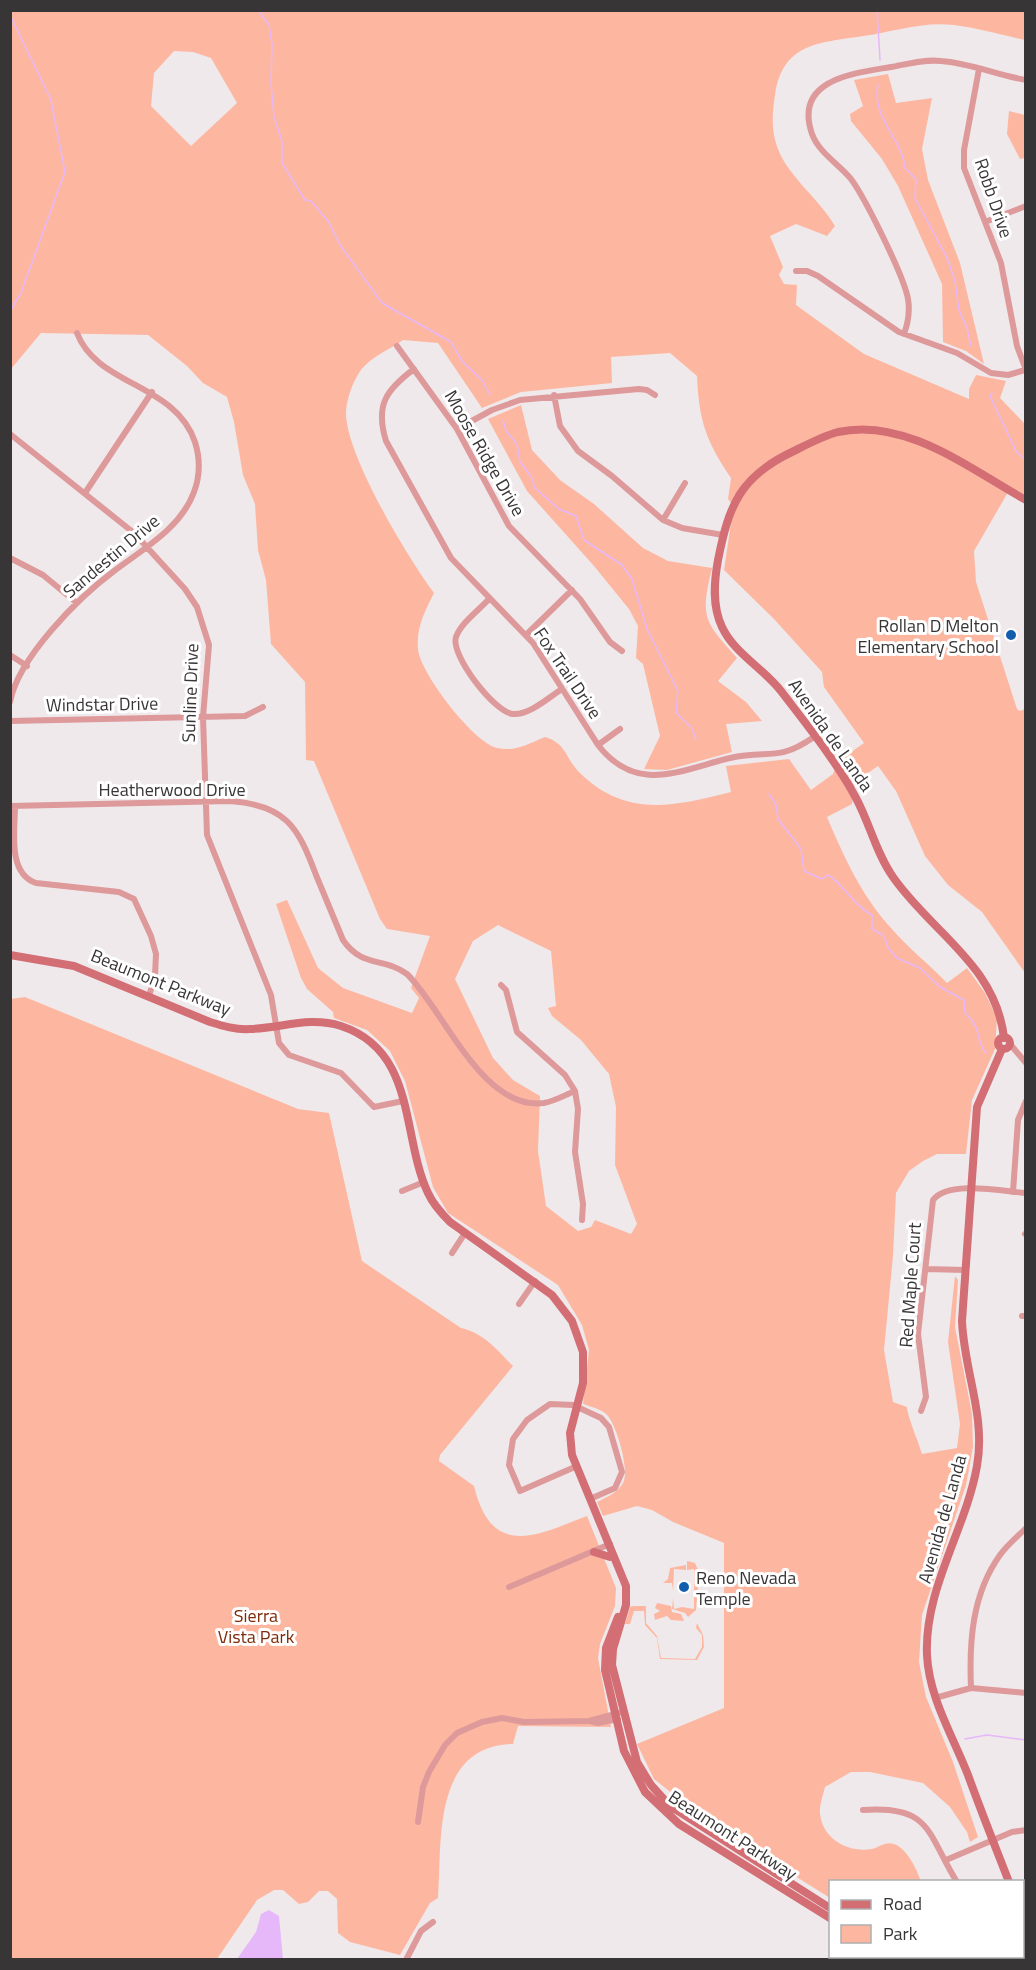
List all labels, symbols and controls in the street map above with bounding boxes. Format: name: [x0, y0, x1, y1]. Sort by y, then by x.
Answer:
street label: Robb Drive: [968, 155, 1020, 241]
street label: Moose Ridge Drive: [438, 385, 532, 521]
street label: Sandestin Drive: [57, 508, 165, 604]
place label: Rollan D Melton Elementary School: [857, 612, 999, 660]
street label: Fox Trail Drive: [527, 622, 609, 724]
marker: Rollan D Melton Elementary School: [1004, 628, 1018, 642]
street label: Sunline Drive: [175, 643, 205, 743]
street label: Avenida de Landa: [782, 673, 880, 797]
street label: Windstar Drive: [46, 690, 158, 718]
street label: Heatherwood Drive: [99, 776, 245, 803]
street label: Beaumont Parkway: [87, 942, 235, 1023]
street label: Red Maple Court: [892, 1221, 928, 1349]
street label: Avenida de Landa: [911, 1452, 973, 1586]
place label: Reno Nevada Temple: [696, 1564, 796, 1612]
marker: Reno Nevada Temple: [677, 1580, 691, 1594]
park label: Sierra Vista Park: [218, 1602, 295, 1650]
street label: Beaumont Parkway: [663, 1783, 803, 1887]
legend: [829, 1880, 1024, 1958]
text: Road: [883, 1890, 922, 1917]
text: Park: [883, 1920, 918, 1947]

